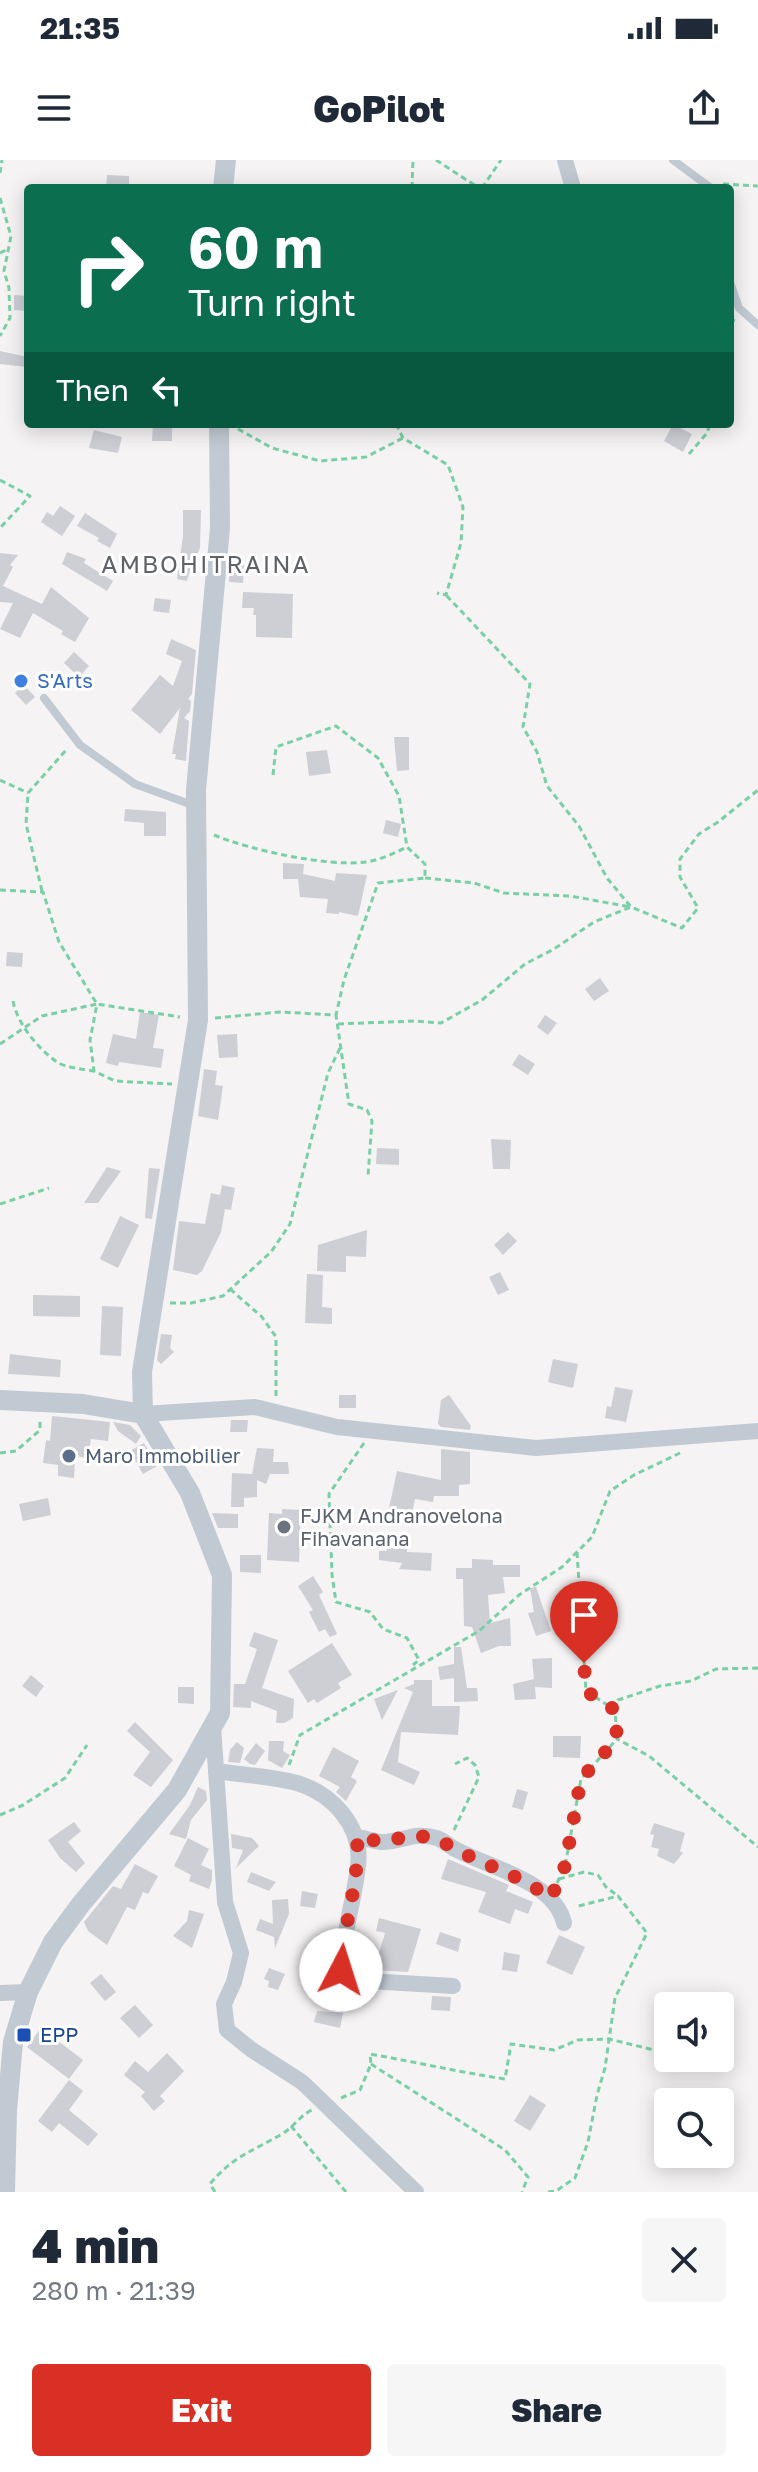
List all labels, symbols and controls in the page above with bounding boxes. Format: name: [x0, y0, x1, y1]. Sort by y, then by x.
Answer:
text: 21:35: [40, 10, 120, 46]
icon: menu: [32, 86, 76, 130]
icon: share: [682, 86, 726, 130]
text: GoPilot: [313, 87, 445, 130]
text: 60 m: [188, 213, 323, 280]
icon: right: [56, 216, 160, 320]
text: Turn right: [188, 281, 356, 324]
icon: left: [145, 368, 189, 412]
text: Then: [56, 372, 129, 408]
district label: AMBOHITRAINA: [101, 549, 311, 578]
place label: S'Arts: [37, 668, 93, 692]
marker: S'Arts: [12, 672, 30, 690]
place label: Maro Immobilier: [85, 1443, 241, 1467]
marker: Maro Immobilier: [60, 1447, 78, 1465]
place label: FJKM Andranovelona Fihavanana: [300, 1503, 503, 1550]
marker: FJKM Andranovelona Fihavanana: [275, 1518, 293, 1536]
pin: [550, 1581, 618, 1663]
icon: arrive: [562, 1593, 606, 1637]
position arrow: [299, 1928, 383, 2012]
map controls: [654, 1992, 734, 2168]
button: sound: [654, 1992, 734, 2072]
place label: EPP: [40, 2022, 78, 2046]
marker: EPP: [15, 2026, 33, 2044]
button: search: [654, 2088, 734, 2168]
text: 4 min: [32, 2216, 159, 2274]
button: close: [642, 2218, 726, 2302]
text: 280 m · 21:39: [32, 2275, 196, 2306]
button: Exit: [32, 2364, 371, 2456]
button: Share: [387, 2364, 726, 2456]

